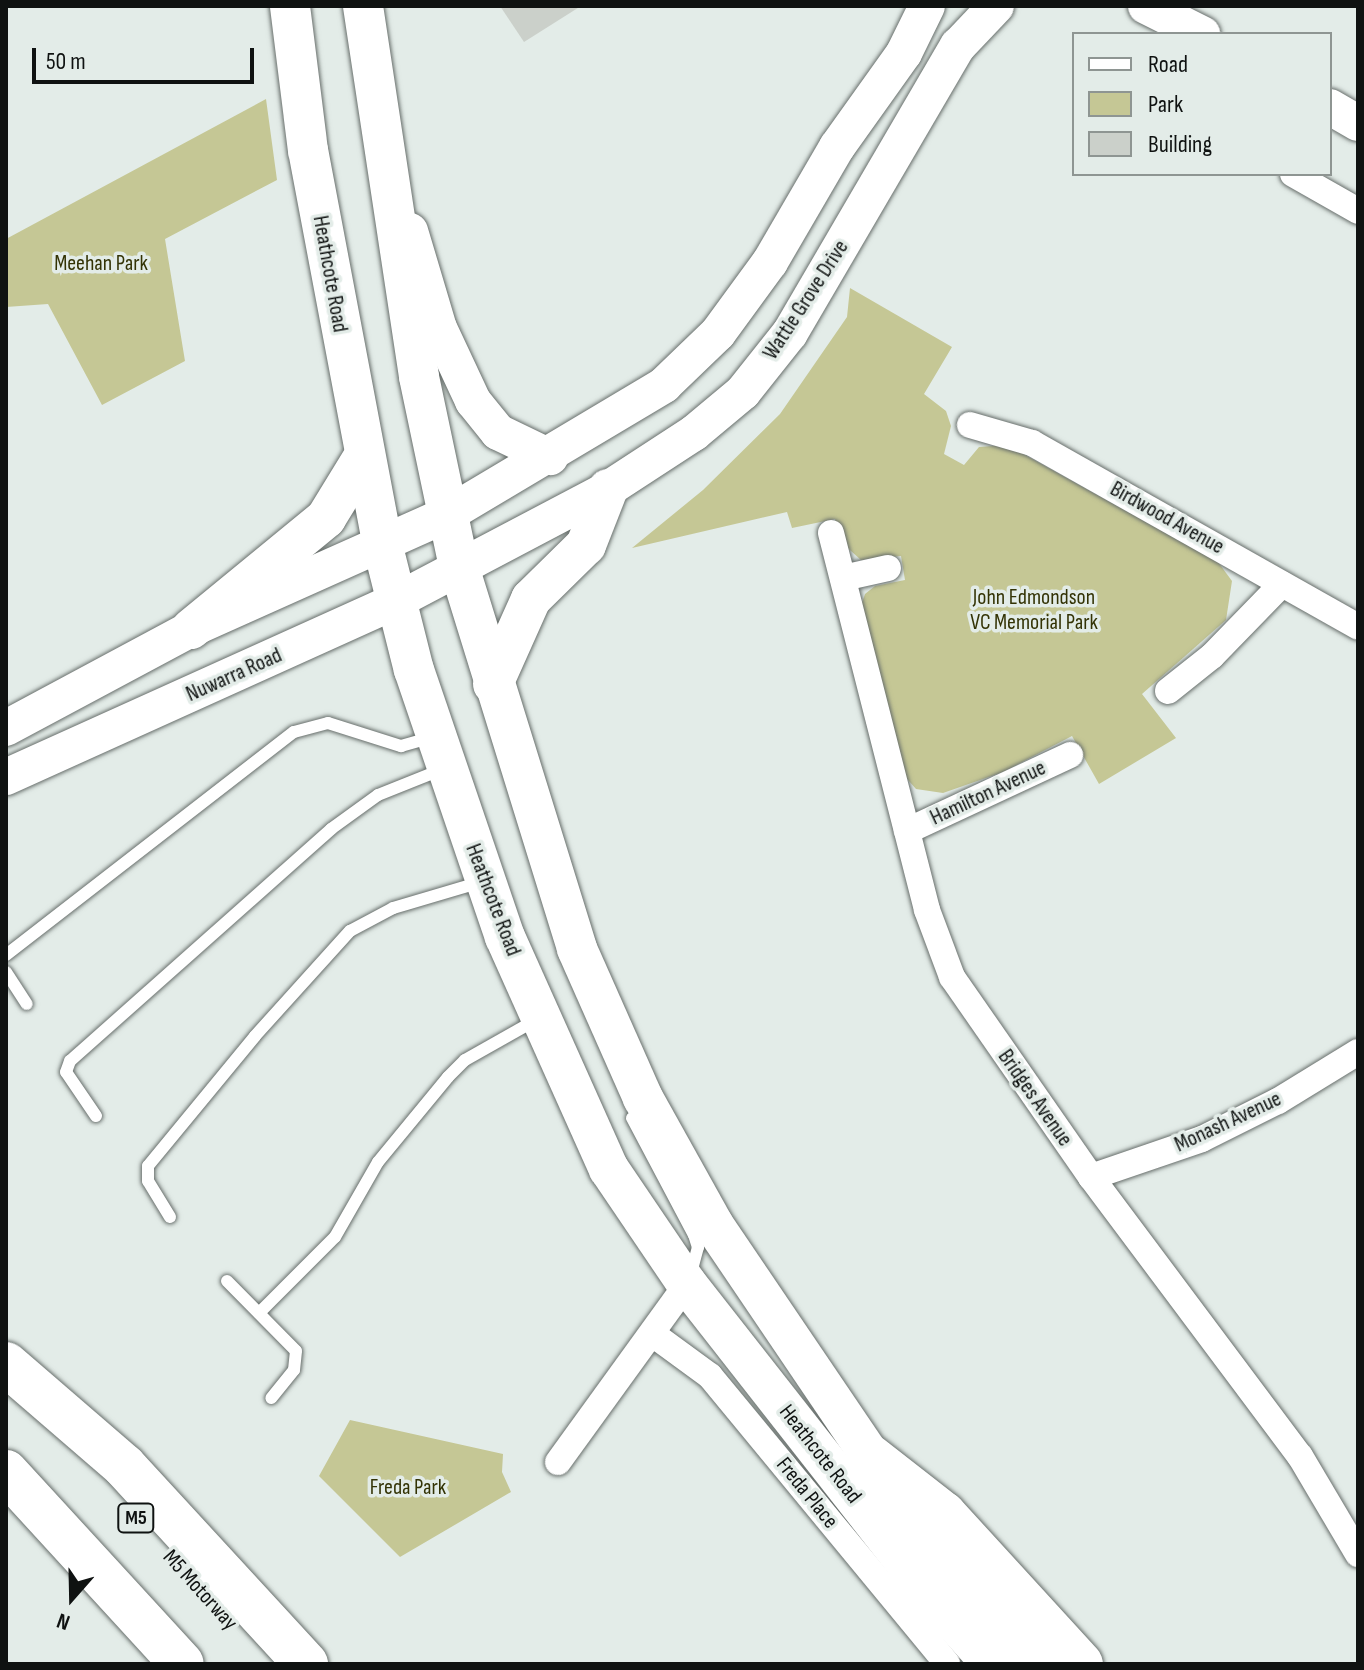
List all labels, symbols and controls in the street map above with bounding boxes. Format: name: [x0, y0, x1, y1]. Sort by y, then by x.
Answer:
scale bar: [36, 32, 258, 82]
legend: [1072, 32, 1332, 176]
text: 50 m: [46, 47, 86, 76]
text: Road: [1148, 50, 1188, 79]
text: Park: [1148, 90, 1183, 119]
text: Building: [1148, 130, 1212, 159]
street label: Heathcote Road: [307, 214, 353, 334]
street label: Wattle Grove Drive: [758, 235, 854, 365]
park label: Meehan Park: [54, 251, 148, 277]
street label: Birdwood Avenue: [1106, 476, 1228, 560]
park label: John Edmondson VC Memorial Park: [970, 584, 1098, 636]
street label: Nuwarra Road: [182, 642, 286, 708]
street label: Hamilton Avenue: [926, 755, 1050, 831]
street label: Heathcote Road: [460, 840, 526, 960]
street label: Bridges Avenue: [992, 1045, 1078, 1151]
street label: Monash Avenue: [1170, 1086, 1286, 1158]
street label: Heathcote Road: [773, 1399, 867, 1509]
street label: Freda Place: [770, 1452, 844, 1534]
park label: Freda Park: [370, 1475, 446, 1501]
road number: M5: [116, 1502, 156, 1534]
street label: M5 Motorway: [157, 1544, 243, 1636]
north arrow: [32, 1558, 112, 1638]
text: N: [53, 1606, 74, 1636]

